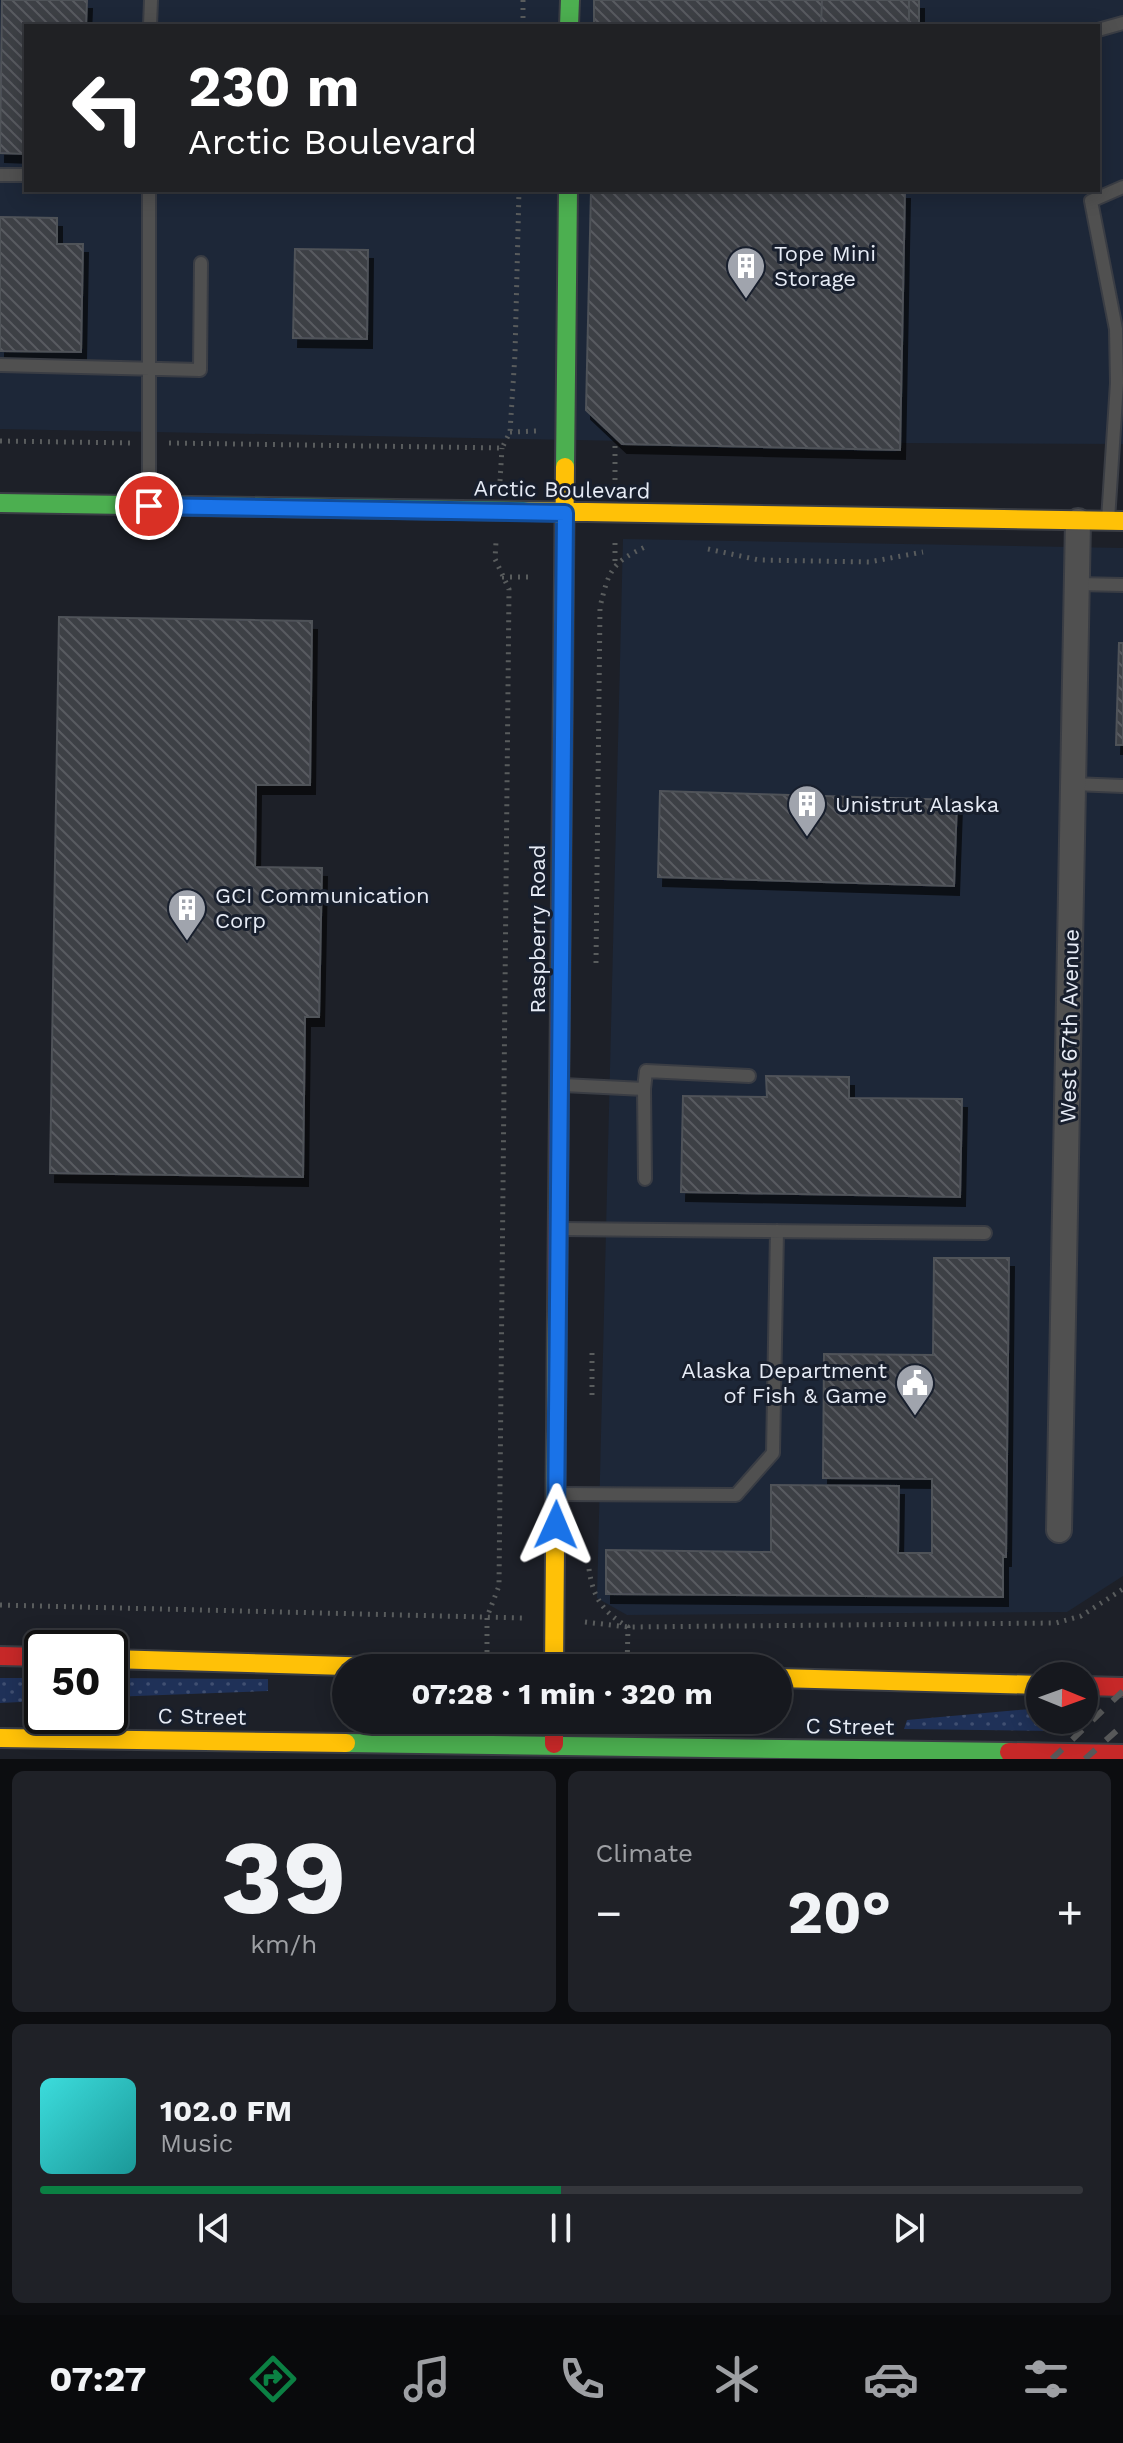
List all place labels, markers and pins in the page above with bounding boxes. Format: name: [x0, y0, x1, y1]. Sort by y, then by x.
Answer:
place label: Tope Mini Storage: [774, 241, 876, 291]
building icon: Tope Mini Storage: [725, 245, 767, 300]
pin: [115, 472, 183, 540]
building icon: Unistrut Alaska: [786, 783, 828, 838]
place label: Unistrut Alaska: [835, 792, 999, 817]
place label: GCI Communication Corp: [215, 883, 430, 933]
building icon: GCI Communication Corp: [166, 887, 208, 942]
place label: Alaska Department of Fish & Game: [681, 1358, 887, 1408]
public building icon: Alaska Department of Fish & Game: [894, 1362, 936, 1417]

